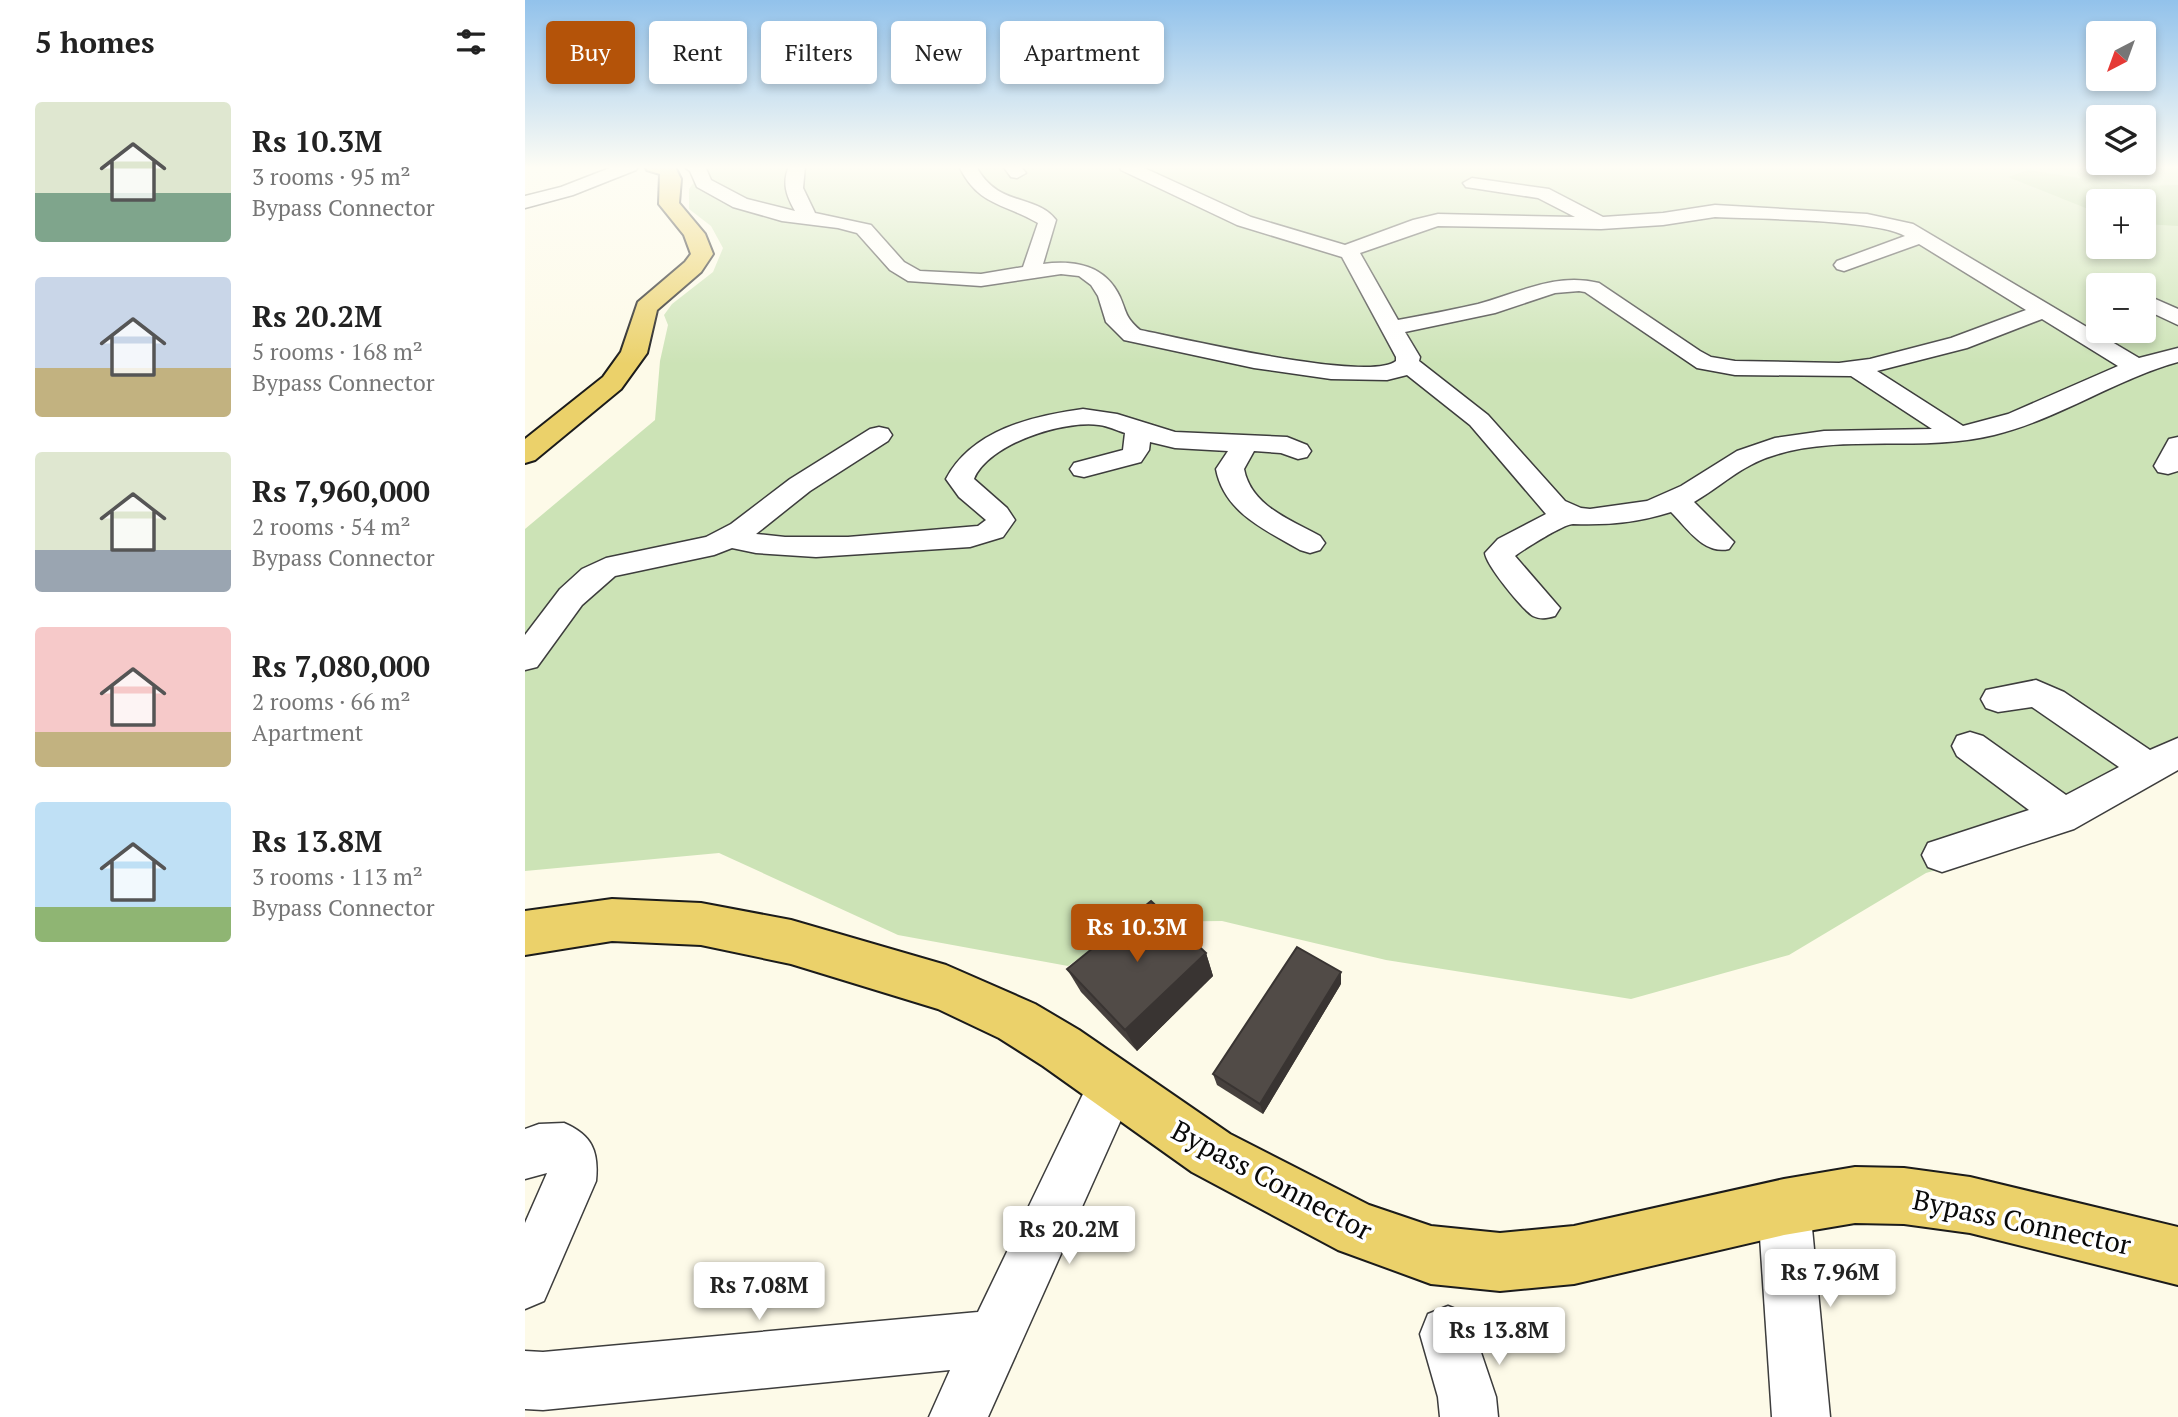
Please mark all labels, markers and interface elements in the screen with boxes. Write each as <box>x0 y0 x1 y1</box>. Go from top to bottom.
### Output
chip: Buy <box>546 21 635 84</box>
chip: Rent <box>649 21 747 84</box>
chip: Filters <box>761 21 877 84</box>
chip: New <box>891 21 986 84</box>
chip: Apartment <box>1000 21 1164 84</box>
north arrow <box>2086 21 2156 91</box>
map controls <box>2086 21 2156 343</box>
text: 5 homes <box>35 22 154 62</box>
icon: filters <box>452 23 490 61</box>
button: layers <box>2086 105 2156 175</box>
text: Rs 10.3M <box>252 121 382 161</box>
icon: home <box>91 130 175 214</box>
text: 3 rooms · 95 m² <box>252 161 411 192</box>
button: + <box>2086 189 2156 259</box>
text: Bypass Connector <box>252 192 435 223</box>
button: − <box>2086 273 2156 343</box>
text: Rs 20.2M <box>252 296 382 336</box>
icon: home <box>91 305 175 389</box>
text: 5 rooms · 168 m² <box>252 336 423 367</box>
text: Bypass Connector <box>252 367 435 398</box>
text: Rs 7,960,000 <box>252 471 430 511</box>
icon: home <box>91 480 175 564</box>
text: 2 rooms · 54 m² <box>252 511 411 542</box>
text: Bypass Connector <box>252 542 435 573</box>
text: Rs 7,080,000 <box>252 646 430 686</box>
icon: home <box>91 655 175 739</box>
text: 2 rooms · 66 m² <box>252 686 411 717</box>
text: Apartment <box>252 717 363 748</box>
text: Rs 13.8M <box>252 821 382 861</box>
icon: home <box>91 830 175 914</box>
text: 3 rooms · 113 m² <box>252 861 423 892</box>
text: Bypass Connector <box>252 892 435 923</box>
pin: Rs 10.3M <box>1065 904 1209 964</box>
text: Rs 10.3M <box>1087 911 1187 942</box>
street label: Bypass Connector <box>1165 1111 1379 1248</box>
street label: Bypass Connector <box>1910 1180 2135 1263</box>
pin: Rs 20.2M <box>997 1206 1141 1266</box>
text: Rs 20.2M <box>1019 1213 1119 1244</box>
pin: Rs 7.96M <box>1758 1250 1902 1309</box>
text: Rs 7.96M <box>1781 1256 1879 1287</box>
pin: Rs 7.08M <box>687 1262 831 1322</box>
text: Rs 7.08M <box>710 1269 808 1300</box>
pin: Rs 13.8M <box>1427 1308 1571 1367</box>
text: Rs 13.8M <box>1449 1314 1549 1345</box>

